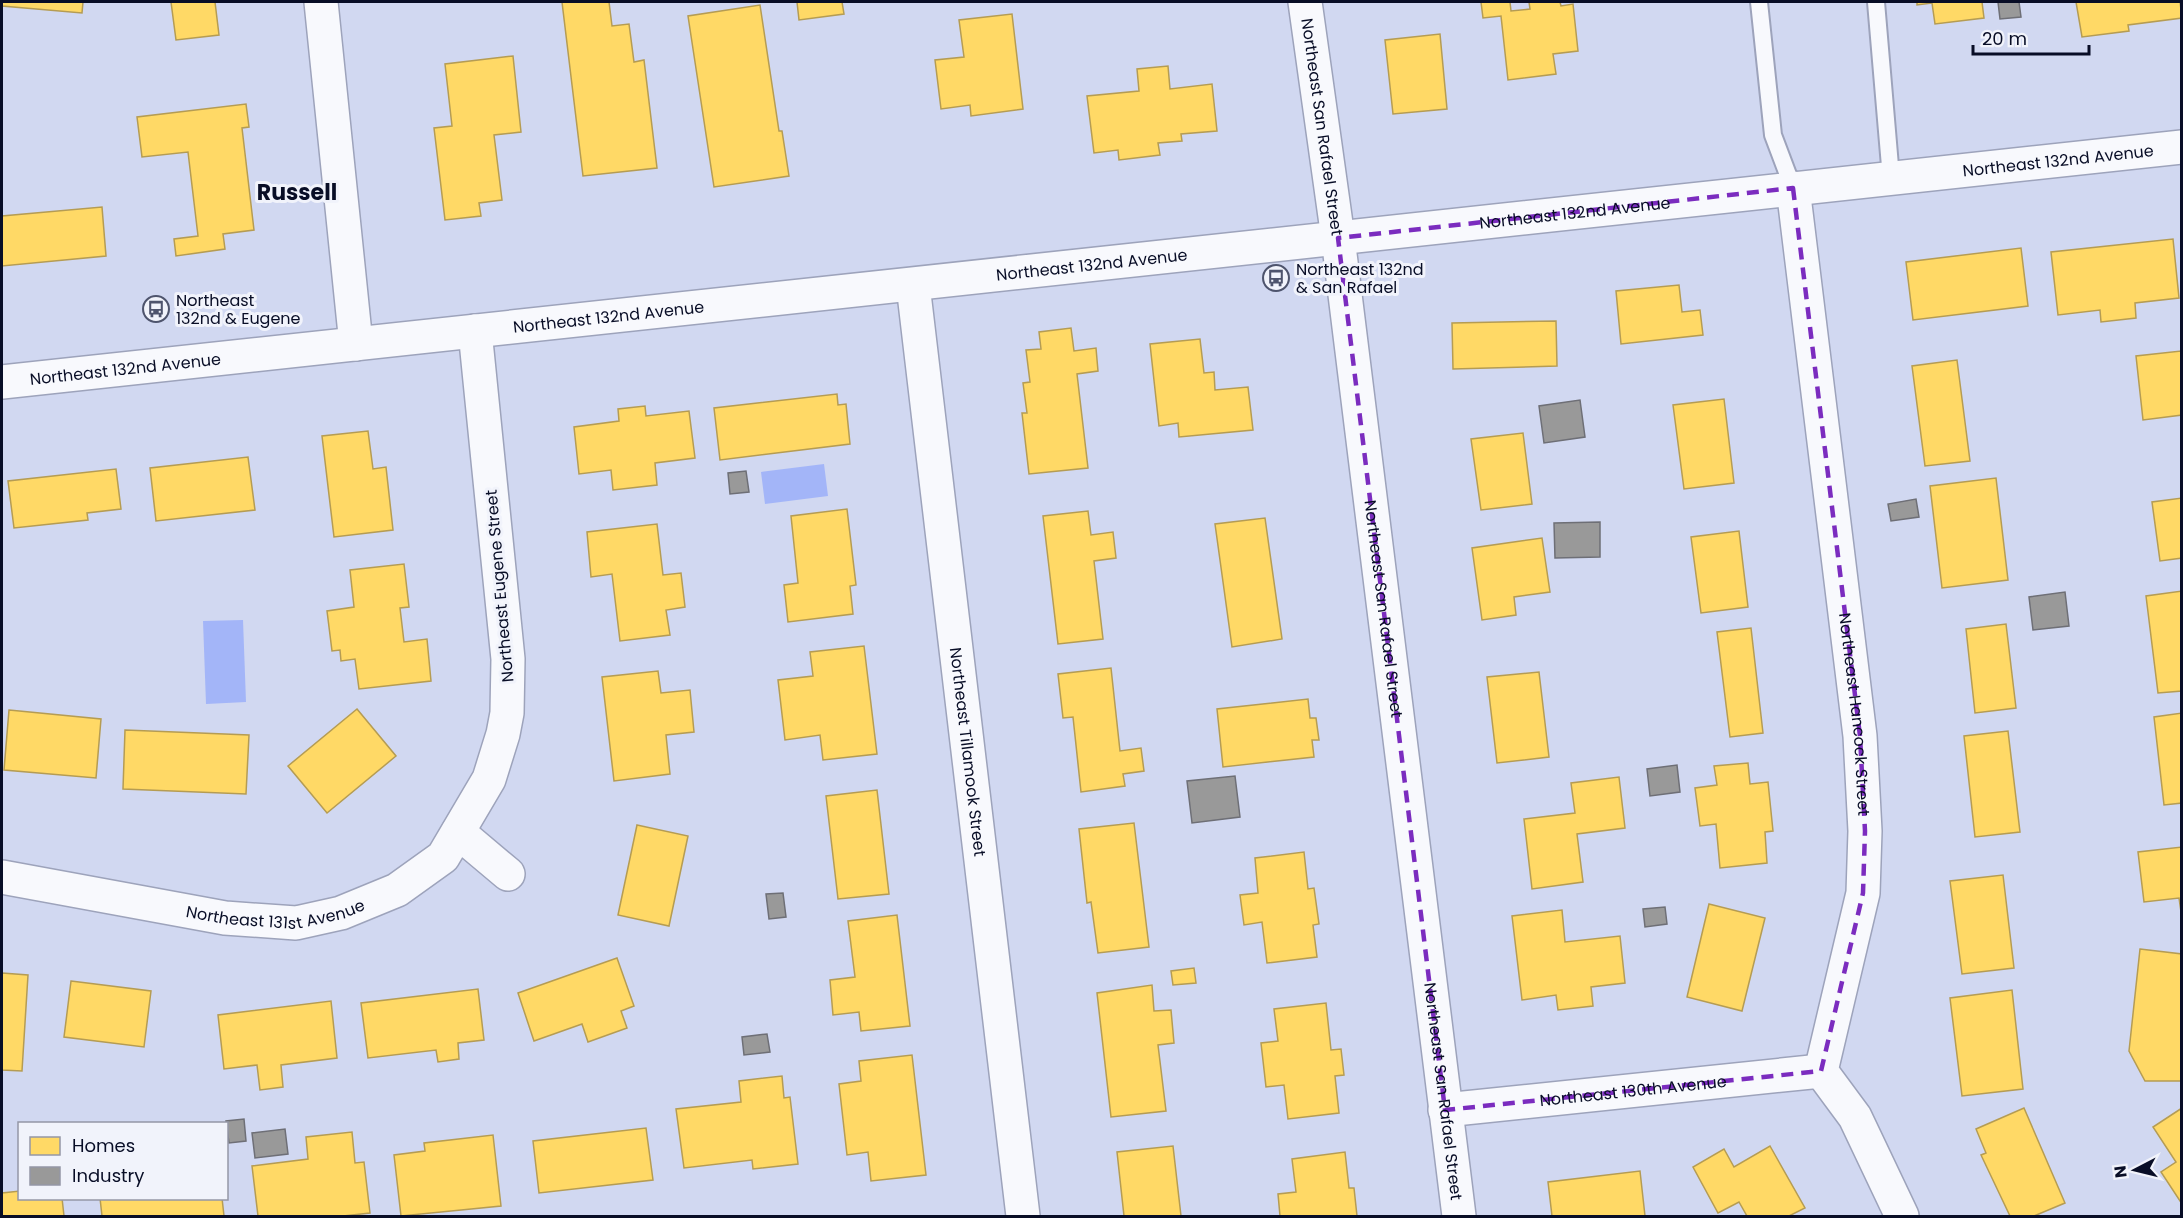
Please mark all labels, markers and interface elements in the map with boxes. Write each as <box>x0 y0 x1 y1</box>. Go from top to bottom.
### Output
street label: Northeast San Rafael Street <box>1295 17 1349 237</box>
scale bar <box>1973 18 2088 56</box>
text: 20 m <box>1982 26 2027 51</box>
street label: Northeast 132nd Avenue <box>1961 139 2155 183</box>
district label: Russell <box>257 177 337 208</box>
street label: Northeast 132nd Avenue <box>1478 191 1672 235</box>
street label: Northeast 132nd Avenue <box>995 243 1189 287</box>
place label: Northeast 132nd & San Rafael <box>1296 258 1424 299</box>
bus stop icon: Northeast 132nd & San Rafael <box>1261 263 1291 293</box>
place label: Northeast 132nd & Eugene <box>176 289 301 330</box>
bus stop icon: Northeast 132nd & Eugene <box>141 294 171 324</box>
street label: Northeast 132nd Avenue <box>512 295 705 339</box>
street label: Northeast 132nd Avenue <box>29 347 222 391</box>
street label: Northeast Eugene Street <box>480 489 519 683</box>
street label: Northeast San Rafael Street <box>1359 499 1408 719</box>
street label: Northeast Hancock Street <box>1833 611 1875 817</box>
street label: Northeast Tillamook Street <box>944 646 991 858</box>
street label: Northeast 131st Avenue <box>184 893 368 935</box>
street label: Northeast San Rafael Street <box>1418 981 1468 1202</box>
street label: Northeast 130th Avenue <box>1538 1070 1728 1112</box>
legend <box>18 1122 228 1200</box>
text: Homes <box>72 1133 135 1158</box>
north arrow <box>2105 1140 2165 1200</box>
text: Industry <box>72 1163 144 1188</box>
text: N <box>2108 1164 2133 1179</box>

